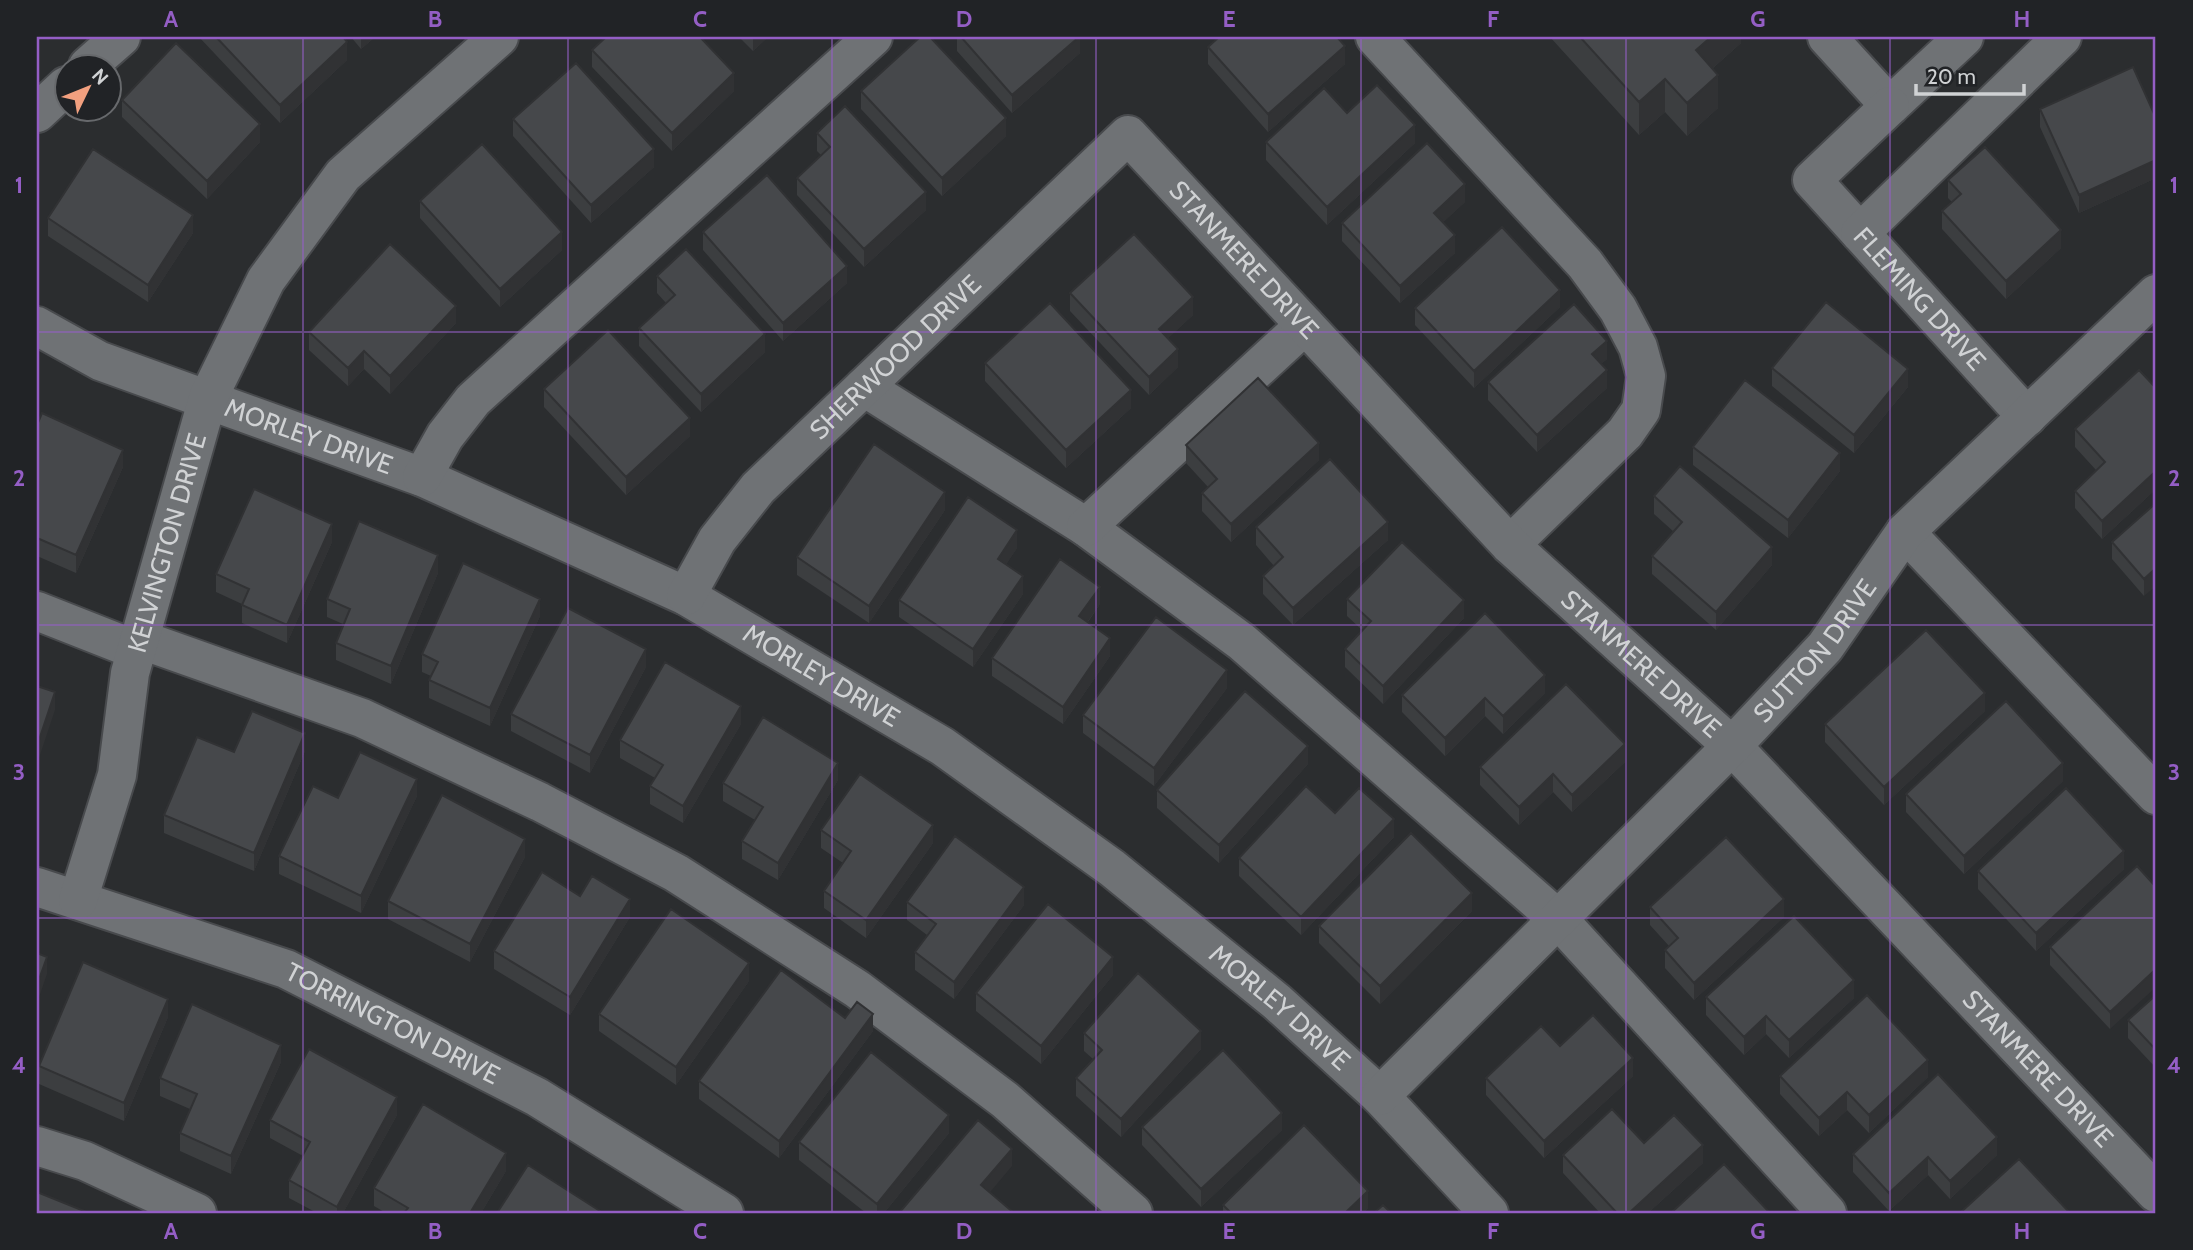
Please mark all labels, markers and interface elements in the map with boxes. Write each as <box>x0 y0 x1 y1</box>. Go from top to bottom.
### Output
text: A <box>164 5 179 33</box>
text: B <box>428 5 442 33</box>
text: C <box>693 5 707 33</box>
text: D <box>956 5 972 33</box>
text: E <box>1222 5 1236 33</box>
text: F <box>1487 5 1499 33</box>
text: G <box>1750 5 1766 33</box>
text: H <box>2014 5 2030 33</box>
north arrow <box>52 52 122 122</box>
scale bar <box>1916 52 2025 96</box>
text: N <box>87 64 113 90</box>
text: 20 m <box>1927 64 1976 89</box>
text: 1 <box>15 171 23 199</box>
text: 1 <box>2170 171 2178 199</box>
street label: STANMERE DRIVE <box>1163 174 1326 345</box>
street label: FLEMING DRIVE <box>1847 221 1993 377</box>
street label: SHERWOOD DRIVE <box>803 268 988 446</box>
street label: MORLEY DRIVE <box>220 391 397 481</box>
street label: KELVINGTON DRIVE <box>121 430 213 656</box>
text: 2 <box>13 464 25 492</box>
text: 2 <box>2168 464 2180 492</box>
street label: SUTTON DRIVE <box>1746 573 1883 729</box>
street label: STANMERE DRIVE <box>1555 583 1728 744</box>
street label: MORLEY DRIVE <box>737 617 906 734</box>
text: 3 <box>13 758 25 786</box>
text: 3 <box>2168 758 2180 786</box>
street label: MORLEY DRIVE <box>1203 938 1357 1077</box>
street label: TORRINGTON DRIVE <box>280 956 505 1091</box>
street label: STANMERE DRIVE <box>1956 983 2120 1154</box>
text: 4 <box>12 1051 26 1079</box>
text: 4 <box>2167 1051 2181 1079</box>
text: A <box>164 1217 179 1245</box>
text: B <box>428 1217 442 1245</box>
text: C <box>693 1217 707 1245</box>
text: D <box>956 1217 972 1245</box>
text: E <box>1222 1217 1236 1245</box>
text: F <box>1487 1217 1499 1245</box>
text: G <box>1750 1217 1766 1245</box>
text: H <box>2014 1217 2030 1245</box>

